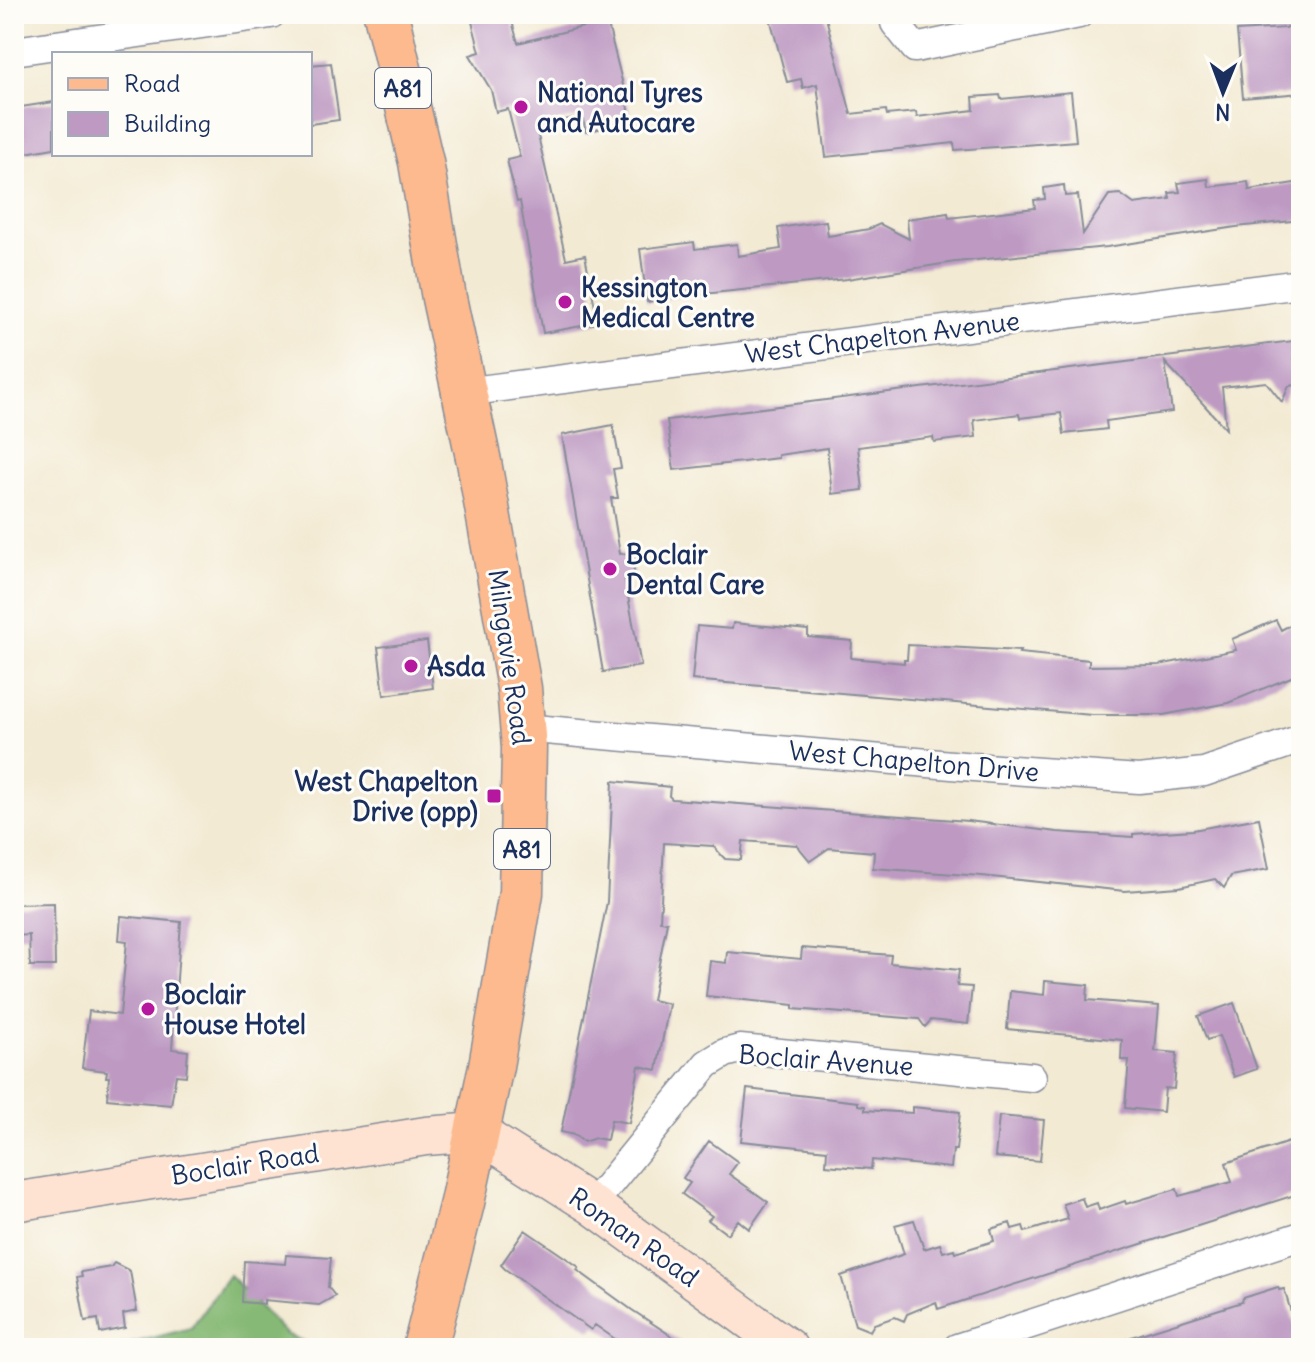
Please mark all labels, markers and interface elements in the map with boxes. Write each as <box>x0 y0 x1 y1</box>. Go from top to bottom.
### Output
legend <box>52 52 312 156</box>
north arrow <box>1183 52 1263 132</box>
text: Road <box>124 68 180 98</box>
road number: A81 <box>375 68 431 108</box>
place label: National Tyres and Autocare <box>537 76 703 139</box>
marker: National Tyres and Autocare <box>512 98 530 116</box>
text: N <box>1215 98 1230 126</box>
text: Building <box>124 108 211 138</box>
place label: Kessington Medical Centre <box>581 271 755 334</box>
marker: Kessington Medical Centre <box>556 293 574 311</box>
street label: West Chapelton Avenue <box>743 304 1021 370</box>
place label: Boclair Dental Care <box>626 538 764 601</box>
marker: Boclair Dental Care <box>601 560 619 578</box>
street label: Milngavie Road <box>481 567 539 747</box>
place label: Asda <box>427 650 486 683</box>
marker: Asda <box>402 657 420 675</box>
street label: West Chapelton Drive <box>787 734 1041 788</box>
place label: West Chapelton Drive (opp) <box>294 765 478 828</box>
marker: West Chapelton Drive (opp) <box>485 787 503 805</box>
road number: A81 <box>494 829 550 869</box>
place label: Boclair House Hotel <box>164 978 306 1041</box>
marker: Boclair House Hotel <box>139 1000 157 1018</box>
street label: Boclair Avenue <box>737 1037 915 1083</box>
street label: Boclair Road <box>169 1136 321 1192</box>
street label: Roman Road <box>563 1180 705 1294</box>

